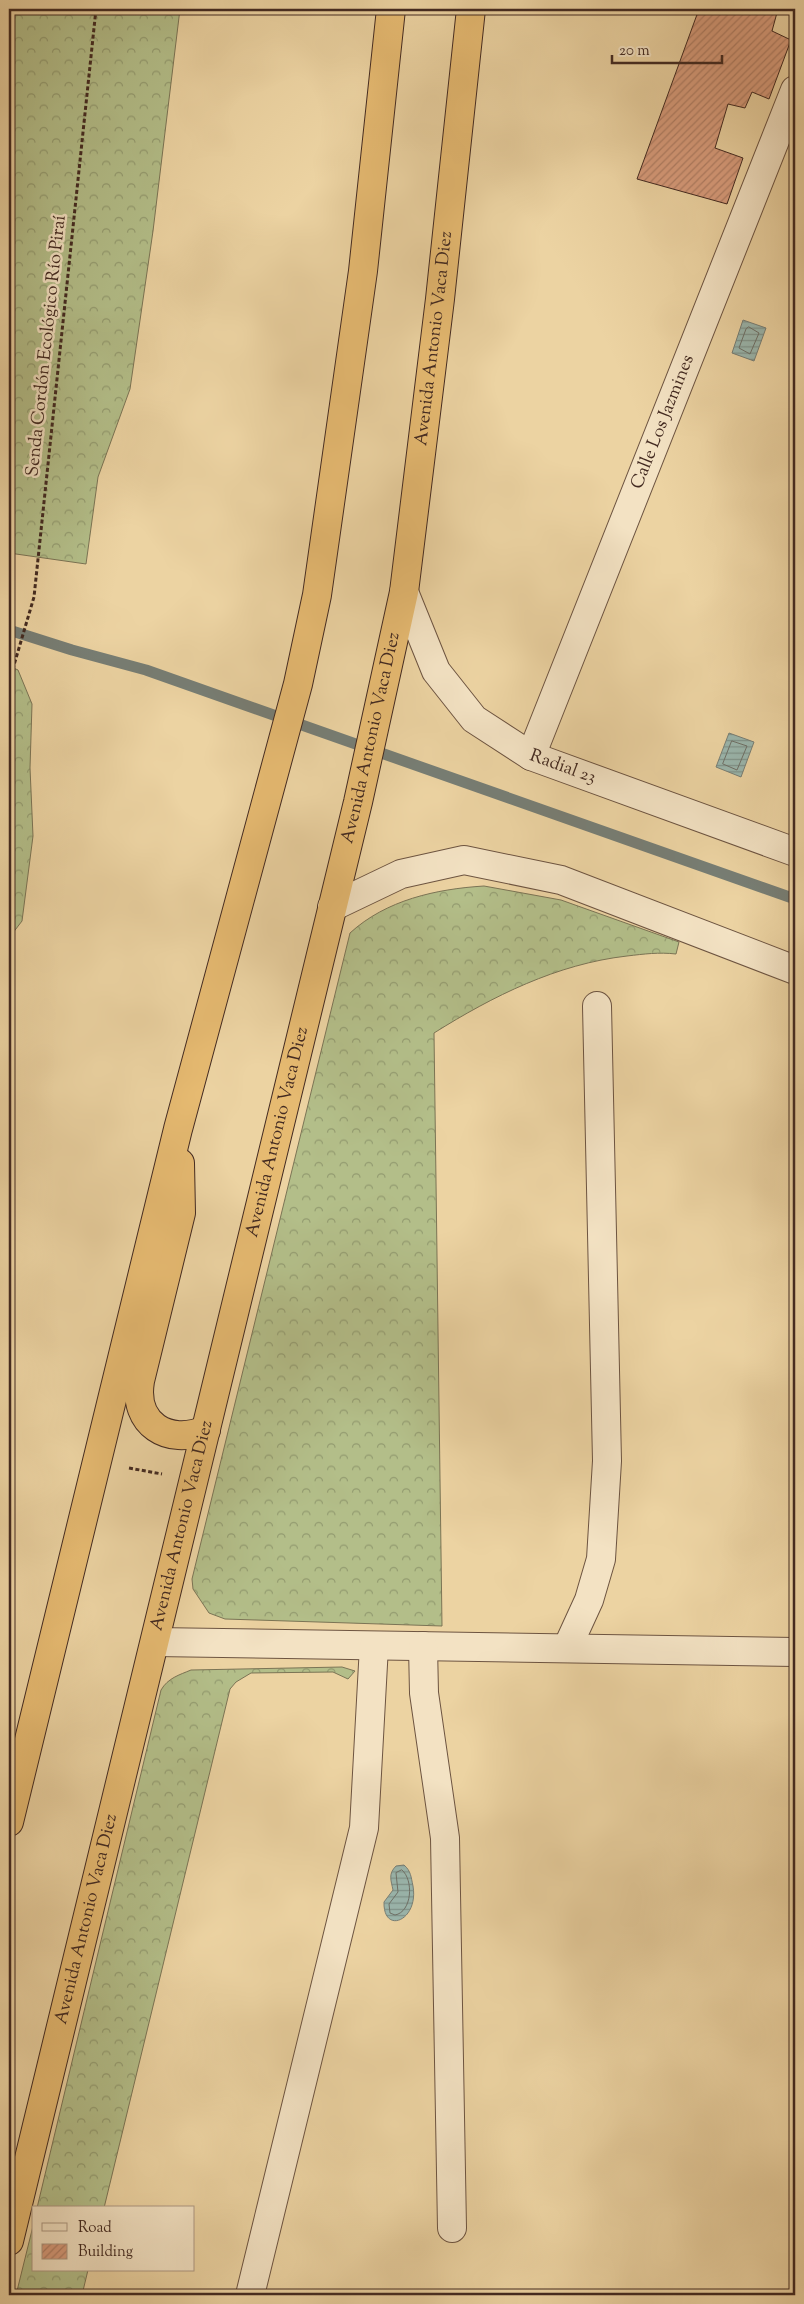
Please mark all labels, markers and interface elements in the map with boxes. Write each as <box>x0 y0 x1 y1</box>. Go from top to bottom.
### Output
scale bar <box>612 32 722 64</box>
text: 20 m <box>619 41 650 62</box>
street label: Senda Cordón Ecológico Río Piraí <box>20 214 74 478</box>
street label: Avenida Antonio Vaca Diez <box>409 230 460 447</box>
street label: Calle Los Jazmines <box>625 351 702 493</box>
street label: Avenida Antonio Vaca Diez <box>335 630 408 846</box>
street label: Radial 23 <box>526 743 600 792</box>
street label: Avenida Antonio Vaca Diez <box>240 1024 316 1240</box>
street label: Avenida Antonio Vaca Diez <box>144 1418 221 1634</box>
street label: Avenida Antonio Vaca Diez <box>49 1811 125 2027</box>
legend <box>32 2206 195 2272</box>
text: Road <box>78 2218 112 2239</box>
text: Building <box>78 2242 133 2263</box>

